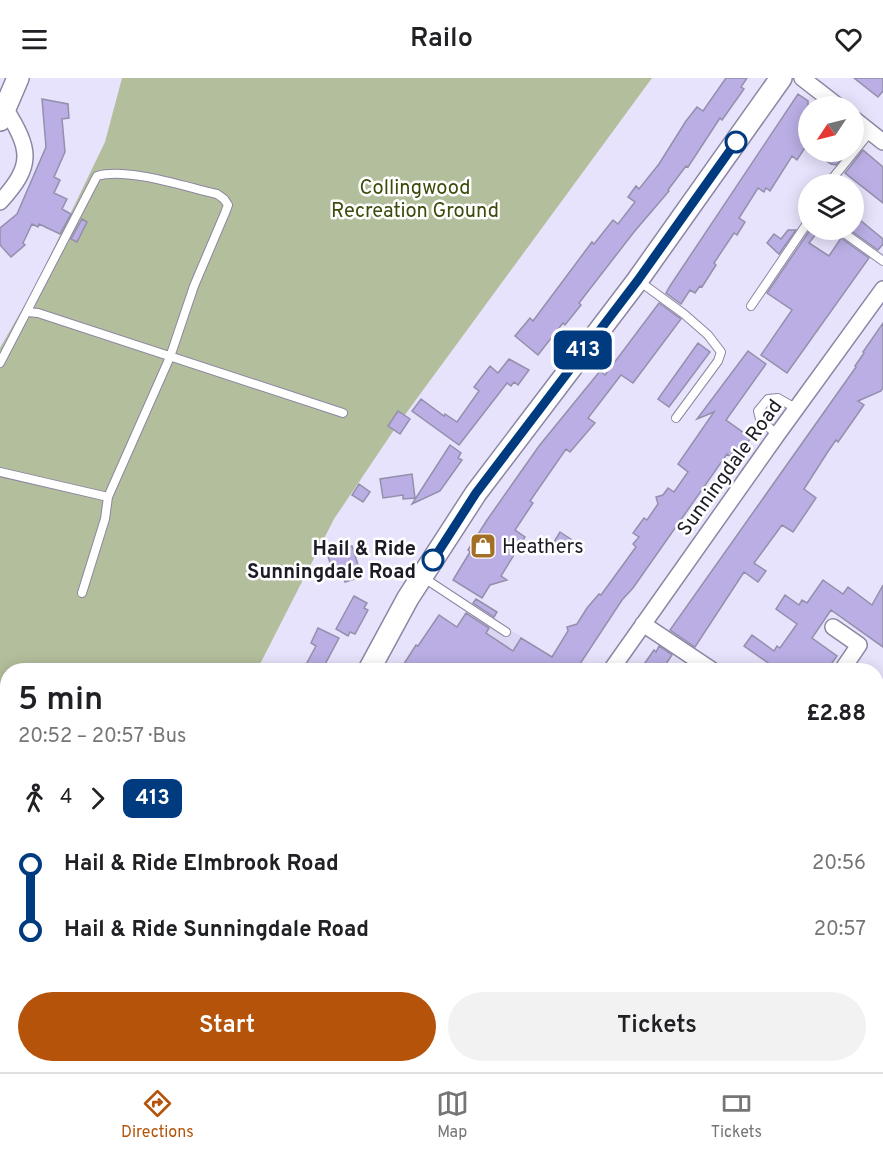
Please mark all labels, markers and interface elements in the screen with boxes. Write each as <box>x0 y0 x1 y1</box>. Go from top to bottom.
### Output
text: Railo <box>410 22 473 56</box>
icon: menu <box>18 23 51 56</box>
icon: heart <box>832 23 865 56</box>
north arrow <box>798 96 864 162</box>
map controls <box>798 96 864 240</box>
unlabelled marker <box>725 131 747 153</box>
button: layers <box>798 174 864 240</box>
park label: Collingwood Recreation Ground <box>331 176 499 225</box>
line badge: 413 <box>548 330 618 370</box>
text: 413 <box>566 337 600 364</box>
street label: Sunningdale Road <box>672 395 789 542</box>
shop icon: Heathers <box>468 531 498 561</box>
place label: Heathers <box>502 535 584 561</box>
place label: Hail & Ride Sunningdale Road <box>247 537 416 586</box>
marker: Hail & Ride Sunningdale Road <box>422 549 444 571</box>
text: 5 min <box>18 680 103 722</box>
text: £2.88 <box>806 701 866 728</box>
text: 20:52 – 20:57 · Bus <box>18 724 186 750</box>
icon: walk <box>18 782 51 815</box>
icon: forward <box>81 782 114 815</box>
text: 4 <box>60 785 72 811</box>
text: 413 <box>135 785 170 812</box>
text: Hail & Ride Elmbrook Road <box>64 851 339 878</box>
text: 20:56 <box>812 851 866 877</box>
text: Hail & Ride Sunningdale Road <box>64 917 369 944</box>
text: 20:57 <box>814 917 866 943</box>
button: Start <box>18 992 436 1061</box>
button: Tickets <box>448 992 866 1061</box>
tab: Directions <box>121 1087 194 1143</box>
tab: Map <box>436 1087 469 1143</box>
tab: Tickets <box>711 1087 762 1143</box>

